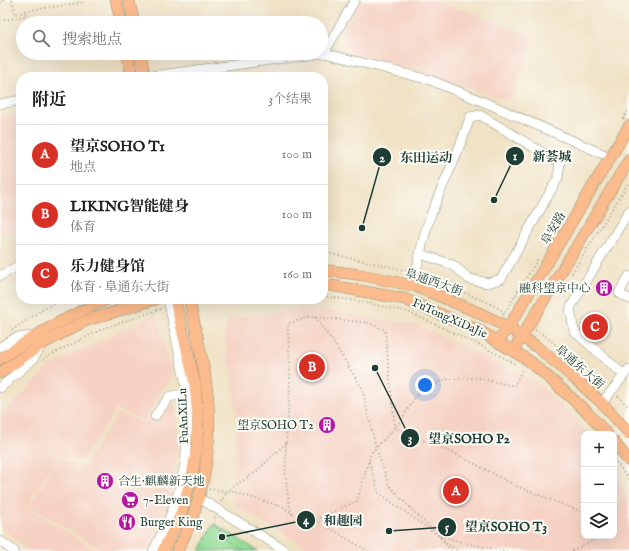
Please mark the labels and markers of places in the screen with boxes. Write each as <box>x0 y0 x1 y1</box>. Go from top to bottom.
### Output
callout: 新荟城 <box>505 144 580 169</box>
callout: 东田运动 <box>372 145 460 170</box>
building icon: 融科望京中心 <box>594 278 614 298</box>
place label: 融科望京中心 <box>519 281 591 296</box>
pin: C <box>582 312 608 342</box>
pin: B <box>299 352 325 382</box>
building icon: 望京SOHO T2 <box>317 415 337 435</box>
place label: 望京SOHO T2 <box>237 418 314 433</box>
callout: 望京SOHO P2 <box>400 426 518 451</box>
building icon: 合生·麒麟新天地 <box>95 471 115 491</box>
place label: 合生·麒麟新天地 <box>118 474 205 489</box>
pin: A <box>443 476 469 506</box>
supermarket icon: 7-Eleven <box>120 490 140 510</box>
place label: 7-Eleven <box>143 493 189 508</box>
callout: 和趣园 <box>296 508 371 533</box>
restaurant icon: Burger King <box>117 512 137 532</box>
callout: 望京SOHO T3 <box>437 514 555 539</box>
place label: Burger King <box>140 515 203 530</box>

